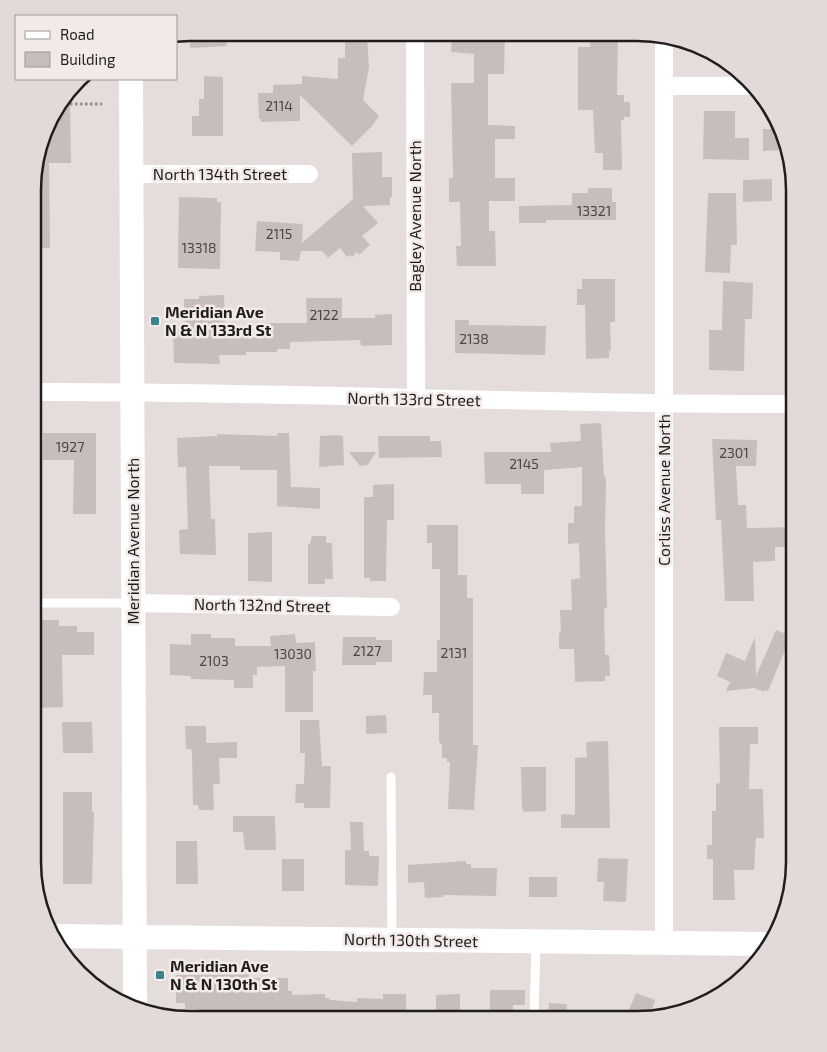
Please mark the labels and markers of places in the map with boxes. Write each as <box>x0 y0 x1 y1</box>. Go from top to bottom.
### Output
place label: Meridian Ave N & N 133rd St <box>165 302 272 339</box>
marker: Meridian Ave N & N 133rd St <box>149 315 161 327</box>
place label: Meridian Ave N & N 130th St <box>170 956 278 993</box>
marker: Meridian Ave N & N 130th St <box>154 969 166 981</box>

